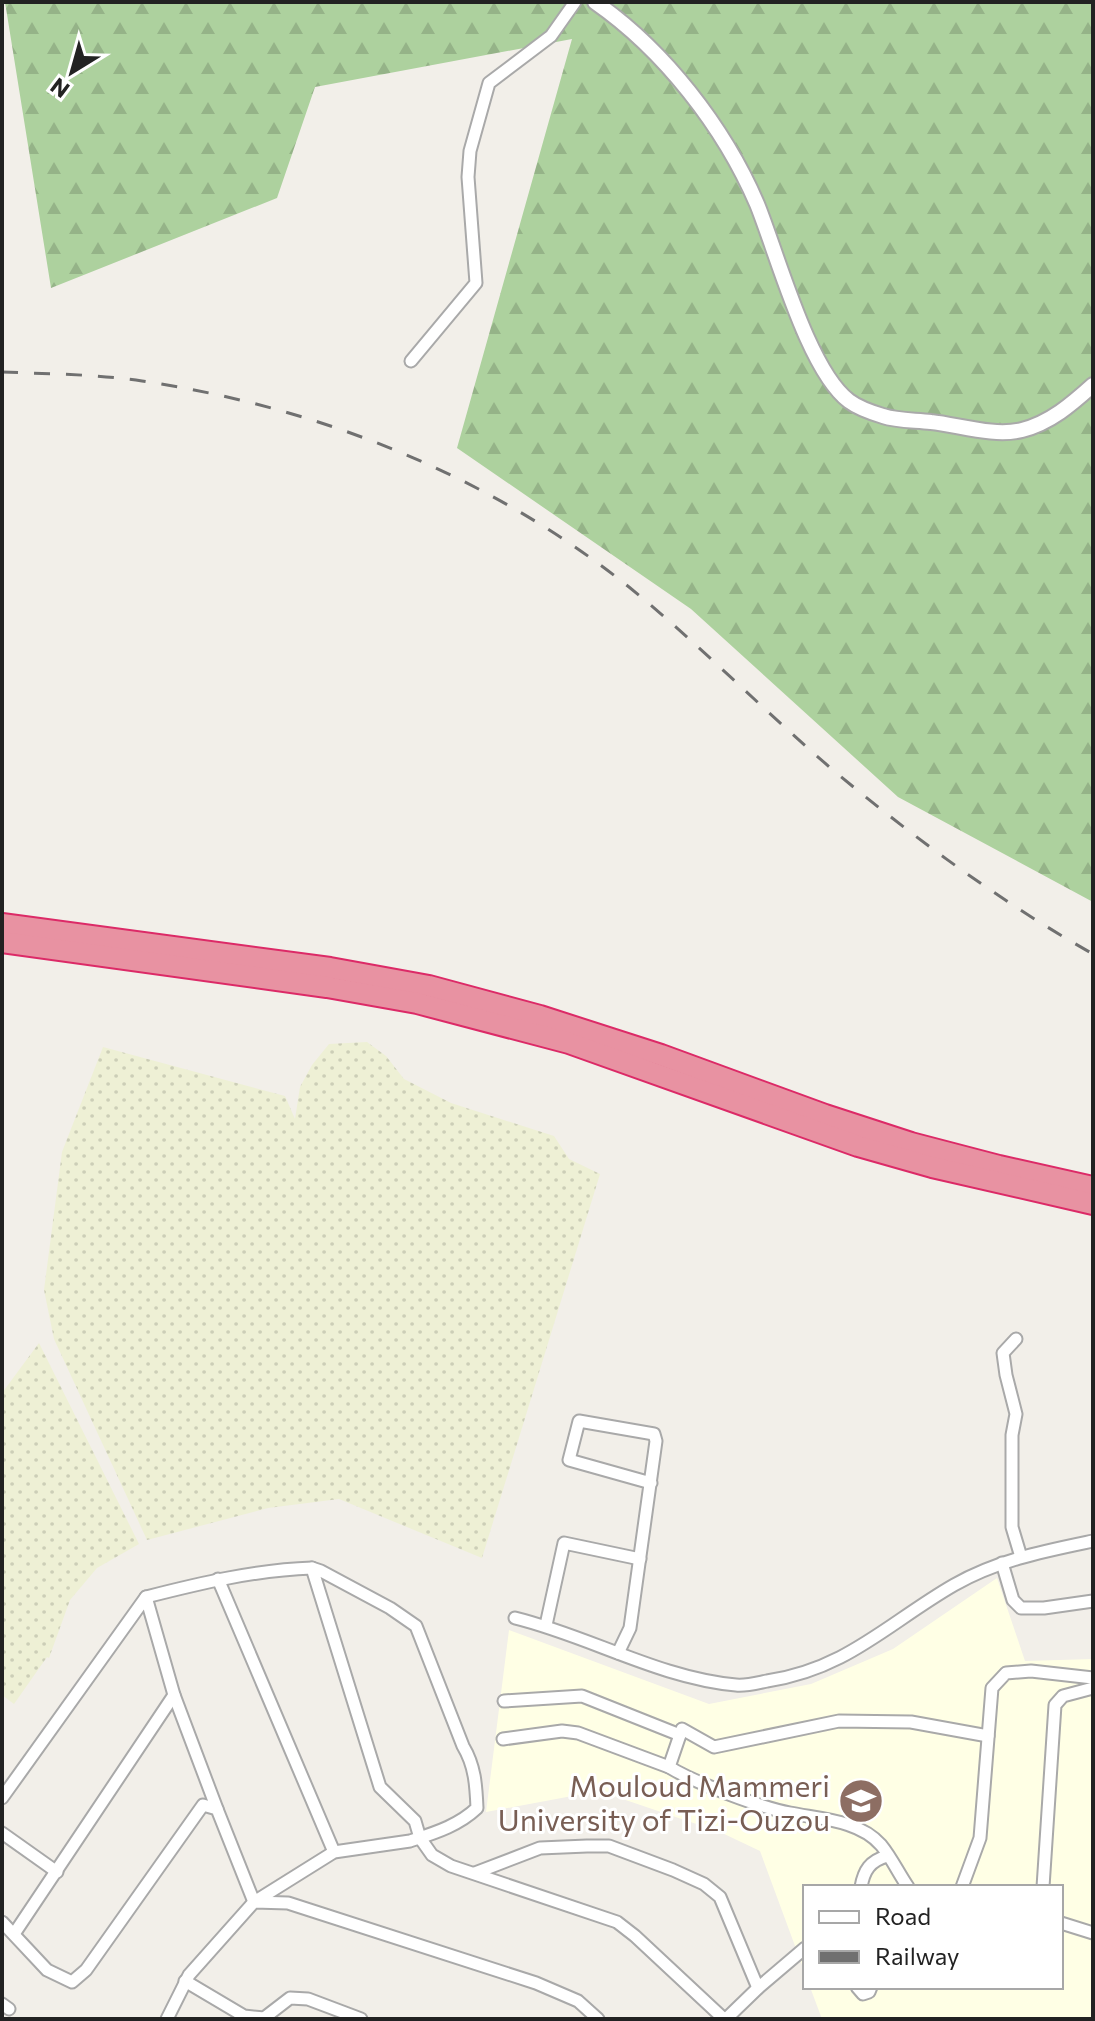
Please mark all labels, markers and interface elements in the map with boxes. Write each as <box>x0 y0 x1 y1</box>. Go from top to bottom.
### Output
north arrow <box>32 32 112 112</box>
text: N <box>45 73 74 104</box>
place label: Mouloud Mammeri University of Tizi-Ouzou <box>498 1766 830 1837</box>
school or university icon: Mouloud Mammeri University of Tizi-Ouzou <box>837 1777 885 1825</box>
legend <box>803 1885 1063 1989</box>
text: Road <box>875 1901 931 1930</box>
text: Railway <box>875 1941 960 1970</box>

